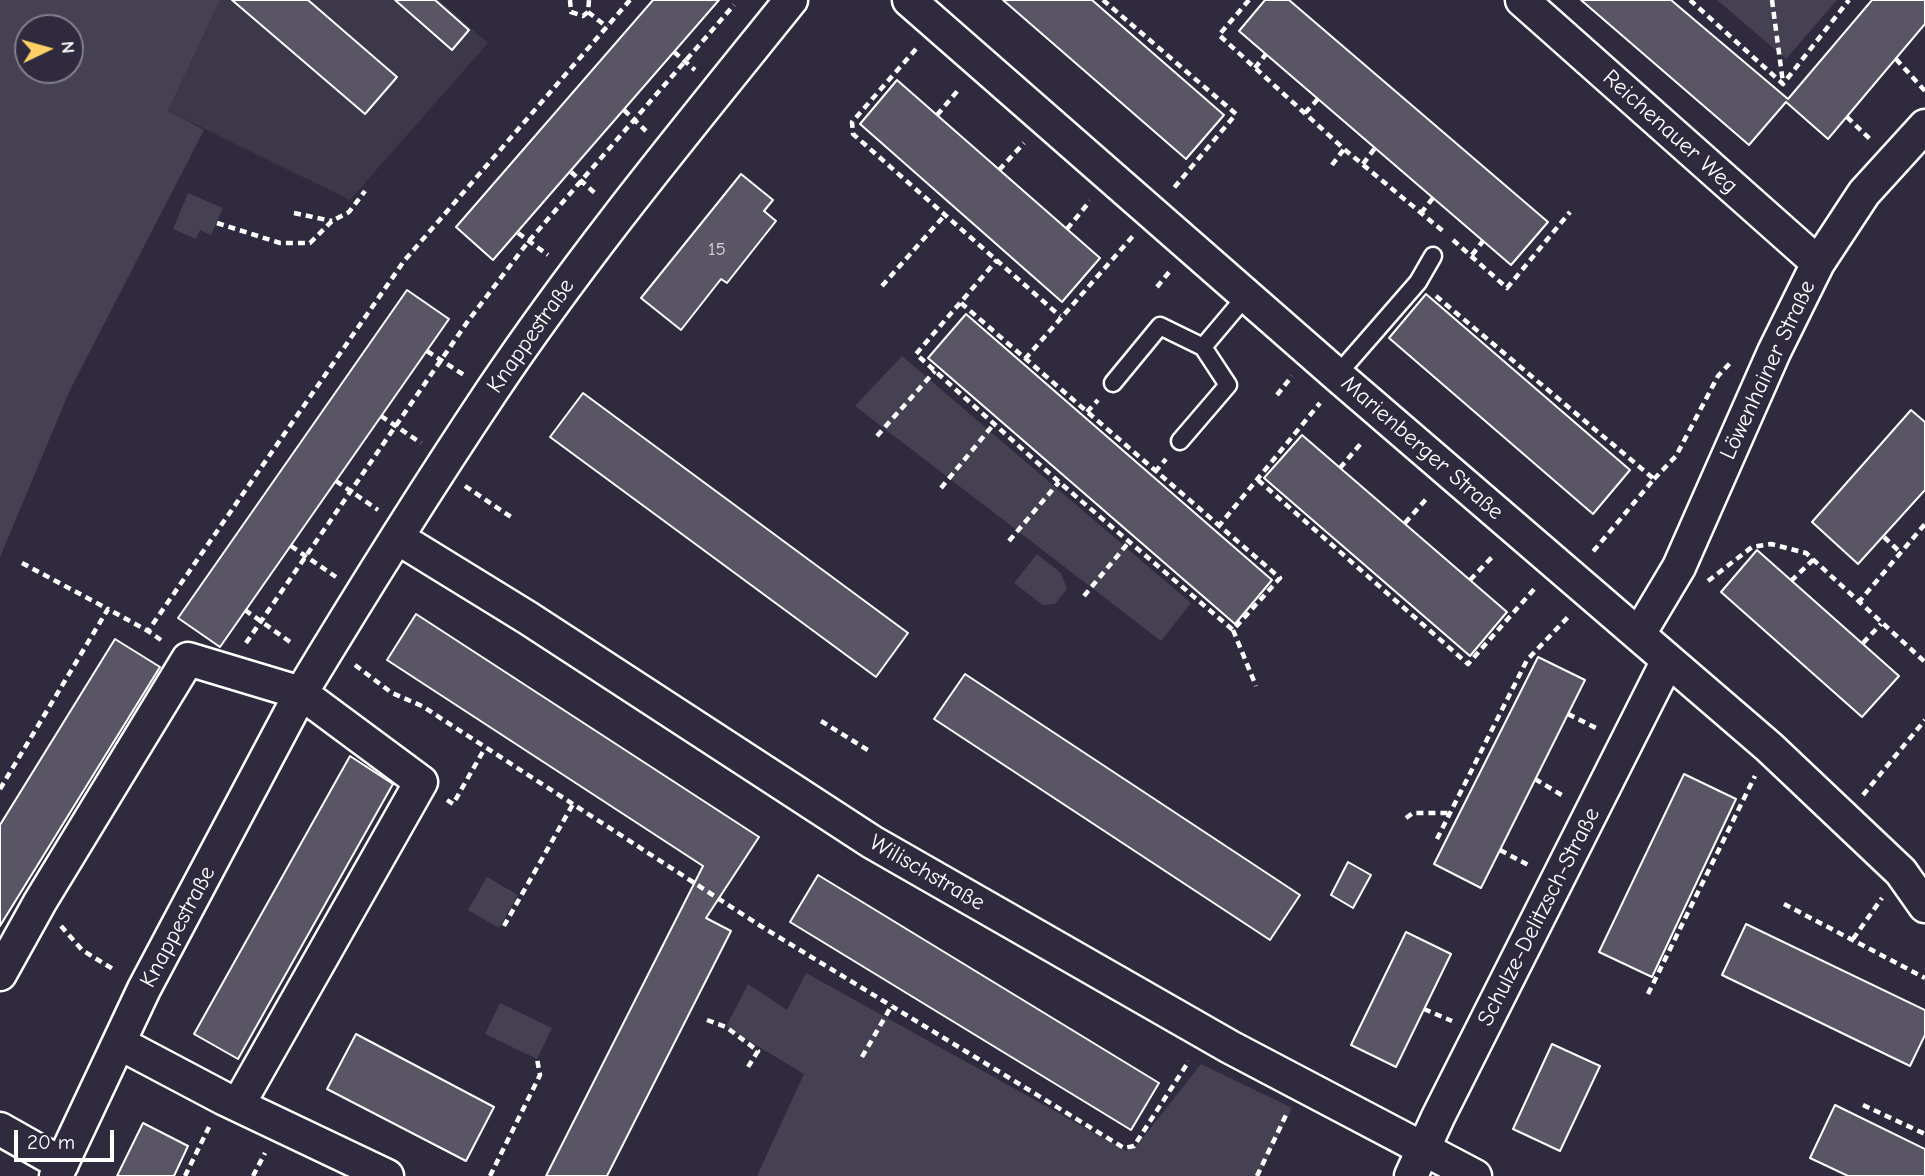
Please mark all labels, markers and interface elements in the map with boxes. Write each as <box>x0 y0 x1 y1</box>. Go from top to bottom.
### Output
north arrow <box>14 14 84 84</box>
text: N <box>56 40 79 54</box>
street label: Reichenauer Weg <box>1597 64 1743 200</box>
house number: 15 <box>708 239 726 261</box>
street label: Knappestraße <box>481 273 581 399</box>
street label: Löwenhainer Straße <box>1714 276 1822 464</box>
street label: Marienberger Straße <box>1335 370 1509 526</box>
street label: Schulze-Delitzsch-Straße <box>1472 803 1606 1031</box>
street label: Wilischstraße <box>864 829 990 917</box>
street label: Knappestraße <box>134 861 222 993</box>
scale bar <box>18 1116 117 1160</box>
text: 20 m <box>27 1130 75 1154</box>

